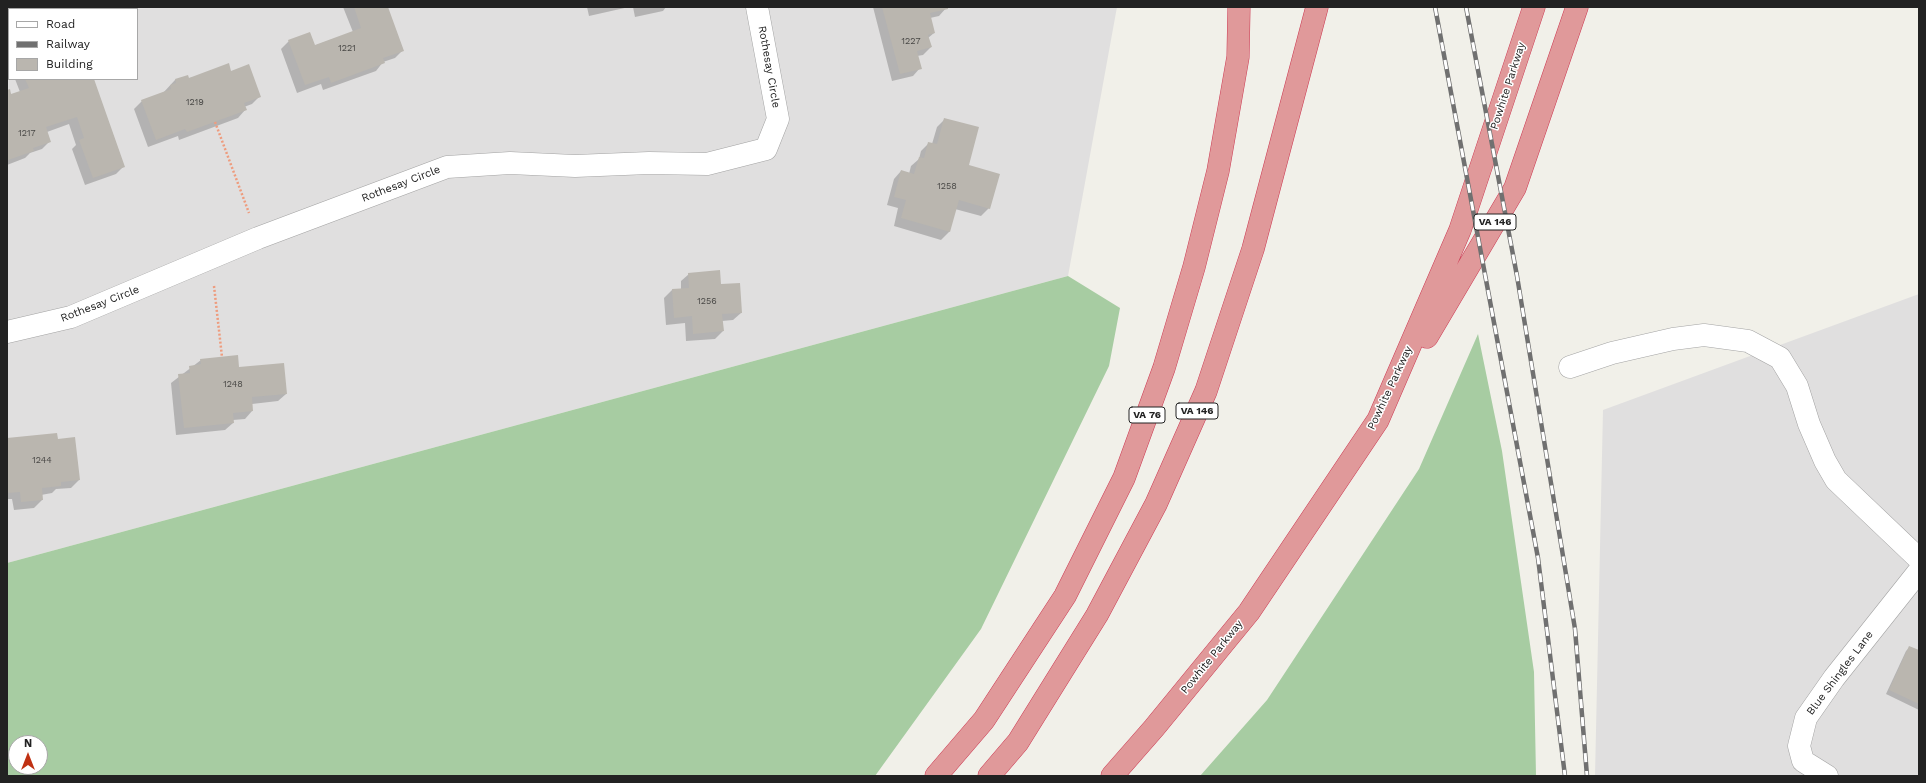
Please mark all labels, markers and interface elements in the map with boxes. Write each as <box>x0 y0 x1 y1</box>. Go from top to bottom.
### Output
legend <box>8 8 138 80</box>
text: Road <box>46 17 75 31</box>
street label: Rothesay Circle <box>755 25 783 109</box>
house number: 1227 <box>902 36 920 46</box>
text: Railway <box>46 37 90 51</box>
street label: Powhite Parkway <box>1488 41 1528 131</box>
house number: 1221 <box>338 43 356 53</box>
text: Building <box>46 57 93 71</box>
house number: 1219 <box>186 97 204 107</box>
house number: 1217 <box>18 128 36 138</box>
street label: Rothesay Circle <box>360 163 442 205</box>
house number: 1258 <box>937 181 957 191</box>
road number: VA 146 <box>1474 214 1516 230</box>
street label: Rothesay Circle <box>59 283 141 325</box>
house number: 1256 <box>697 296 717 306</box>
street label: Powhite Parkway <box>1365 344 1415 432</box>
house number: 1248 <box>223 379 243 389</box>
road number: VA 146 <box>1176 403 1218 419</box>
road number: VA 76 <box>1129 407 1165 423</box>
house number: 1244 <box>32 455 52 465</box>
street label: Powhite Parkway <box>1178 617 1246 697</box>
street label: Blue Shingles Lane <box>1804 628 1876 718</box>
north arrow <box>8 735 48 775</box>
text: N <box>24 737 32 750</box>

